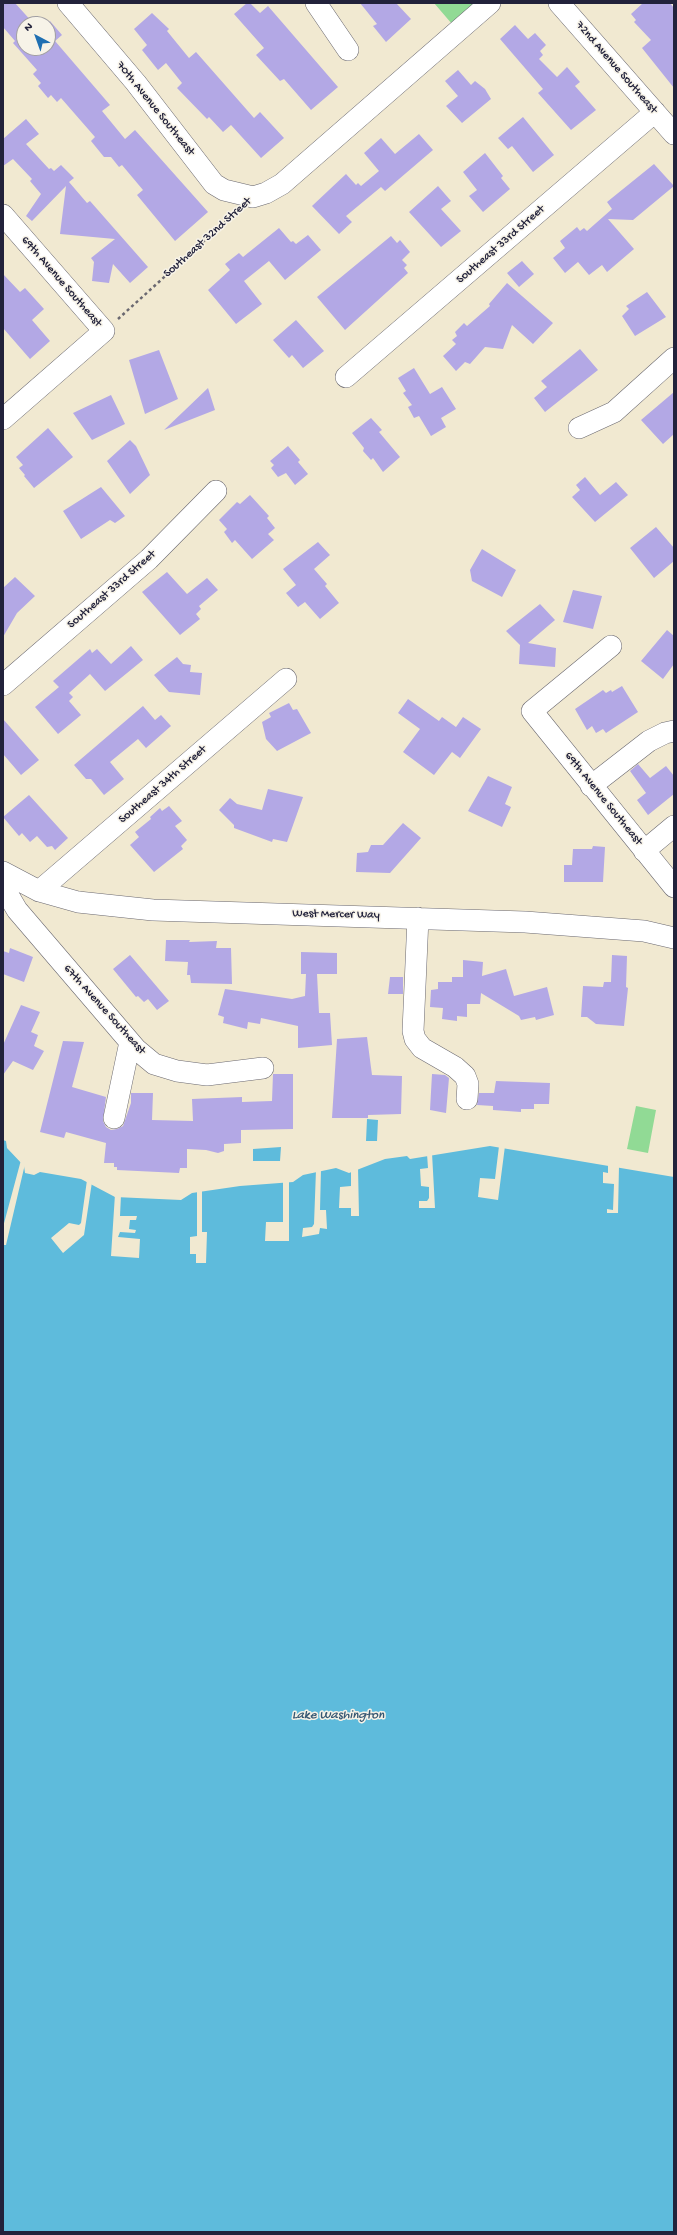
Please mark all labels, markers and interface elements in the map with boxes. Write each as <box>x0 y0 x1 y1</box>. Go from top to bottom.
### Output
north arrow <box>16 16 56 56</box>
street label: 72nd Avenue Southeast <box>572 19 660 117</box>
text: N <box>22 21 35 35</box>
street label: 70th Avenue Southeast <box>113 59 197 159</box>
street label: Southeast 32nd Street <box>161 195 255 281</box>
street label: Southeast 33rd Street <box>454 203 548 287</box>
street label: 69th Avenue Southeast <box>17 233 105 331</box>
street label: Southeast 33rd Street <box>65 548 159 632</box>
street label: Southeast 34th Street <box>116 743 210 827</box>
street label: 69th Avenue Southeast <box>561 749 645 849</box>
street label: West Mercer Way <box>292 907 380 923</box>
street label: 67th Avenue Southeast <box>60 962 148 1058</box>
water label: Lake Washington <box>292 1708 384 1724</box>

